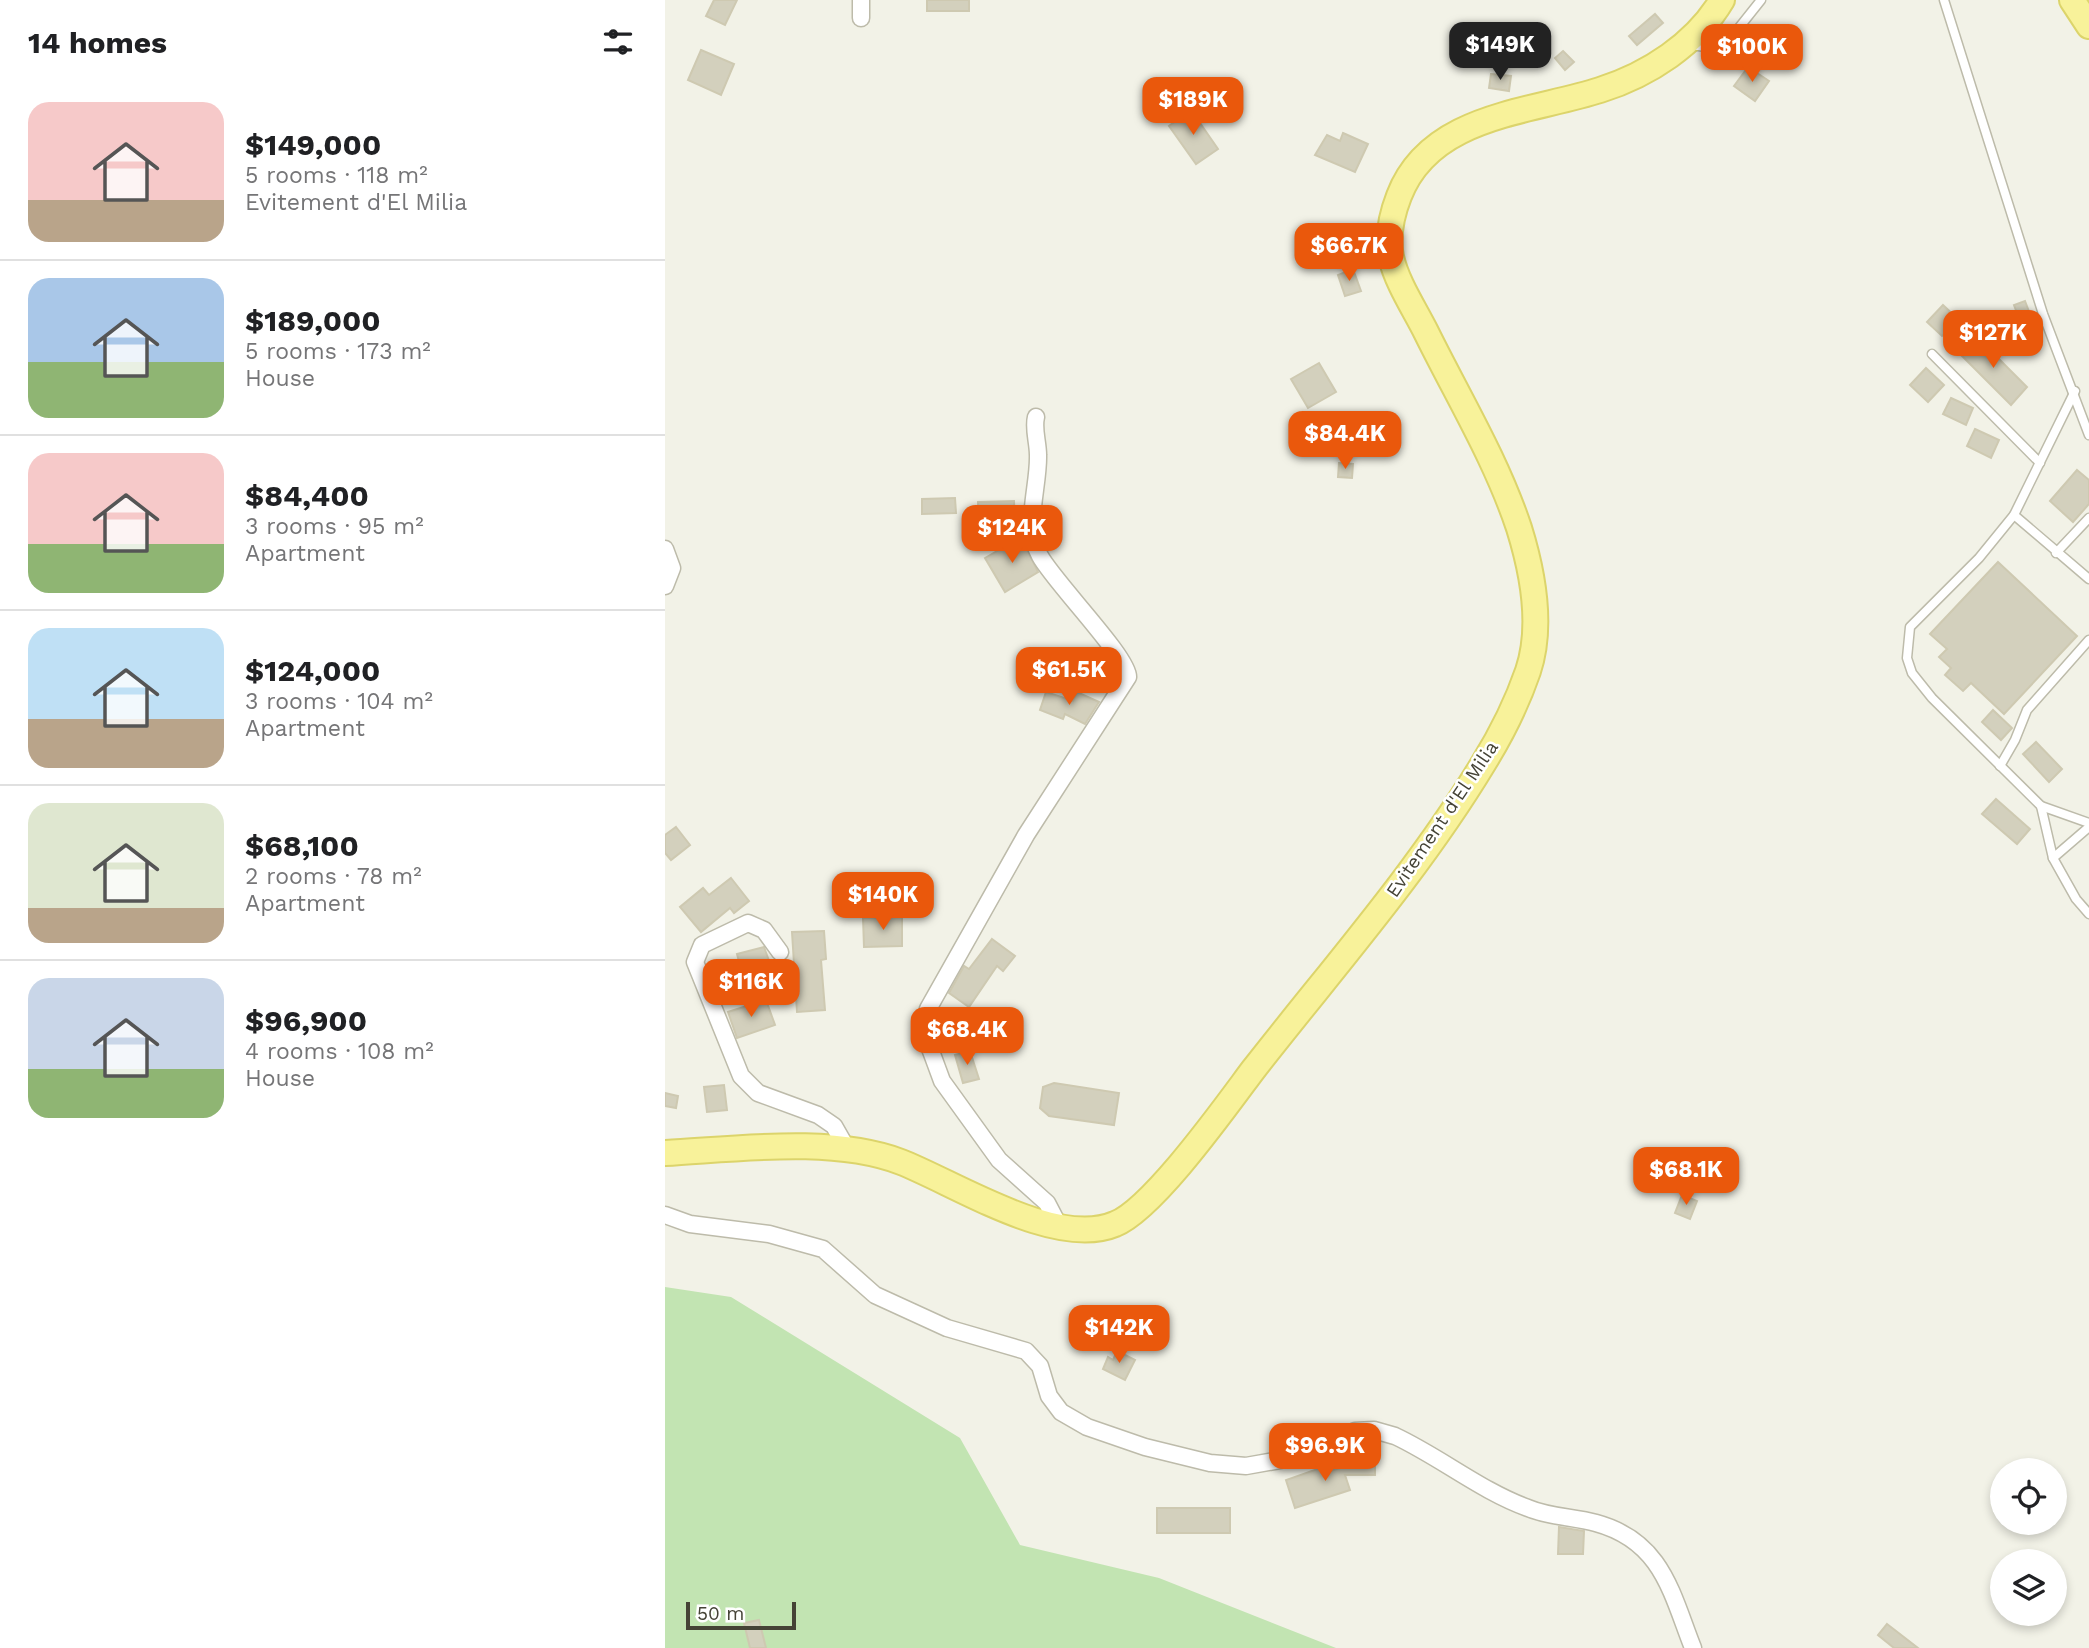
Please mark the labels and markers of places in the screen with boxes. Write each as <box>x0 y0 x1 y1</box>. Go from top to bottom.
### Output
pin: $149K <box>1451 22 1549 82</box>
pin: $100K <box>1703 24 1801 84</box>
pin: $189K <box>1144 78 1242 137</box>
pin: $66.7K <box>1292 224 1406 283</box>
pin: $127K <box>1944 310 2042 370</box>
pin: $84.4K <box>1288 412 1402 471</box>
pin: $124K <box>963 505 1061 565</box>
pin: $61.5K <box>1012 648 1126 707</box>
pin: $140K <box>834 872 932 932</box>
pin: $116K <box>702 960 800 1019</box>
pin: $68.4K <box>910 1007 1024 1067</box>
pin: $68.1K <box>1629 1148 1743 1207</box>
pin: $142K <box>1070 1306 1168 1365</box>
pin: $96.9K <box>1268 1424 1382 1483</box>

